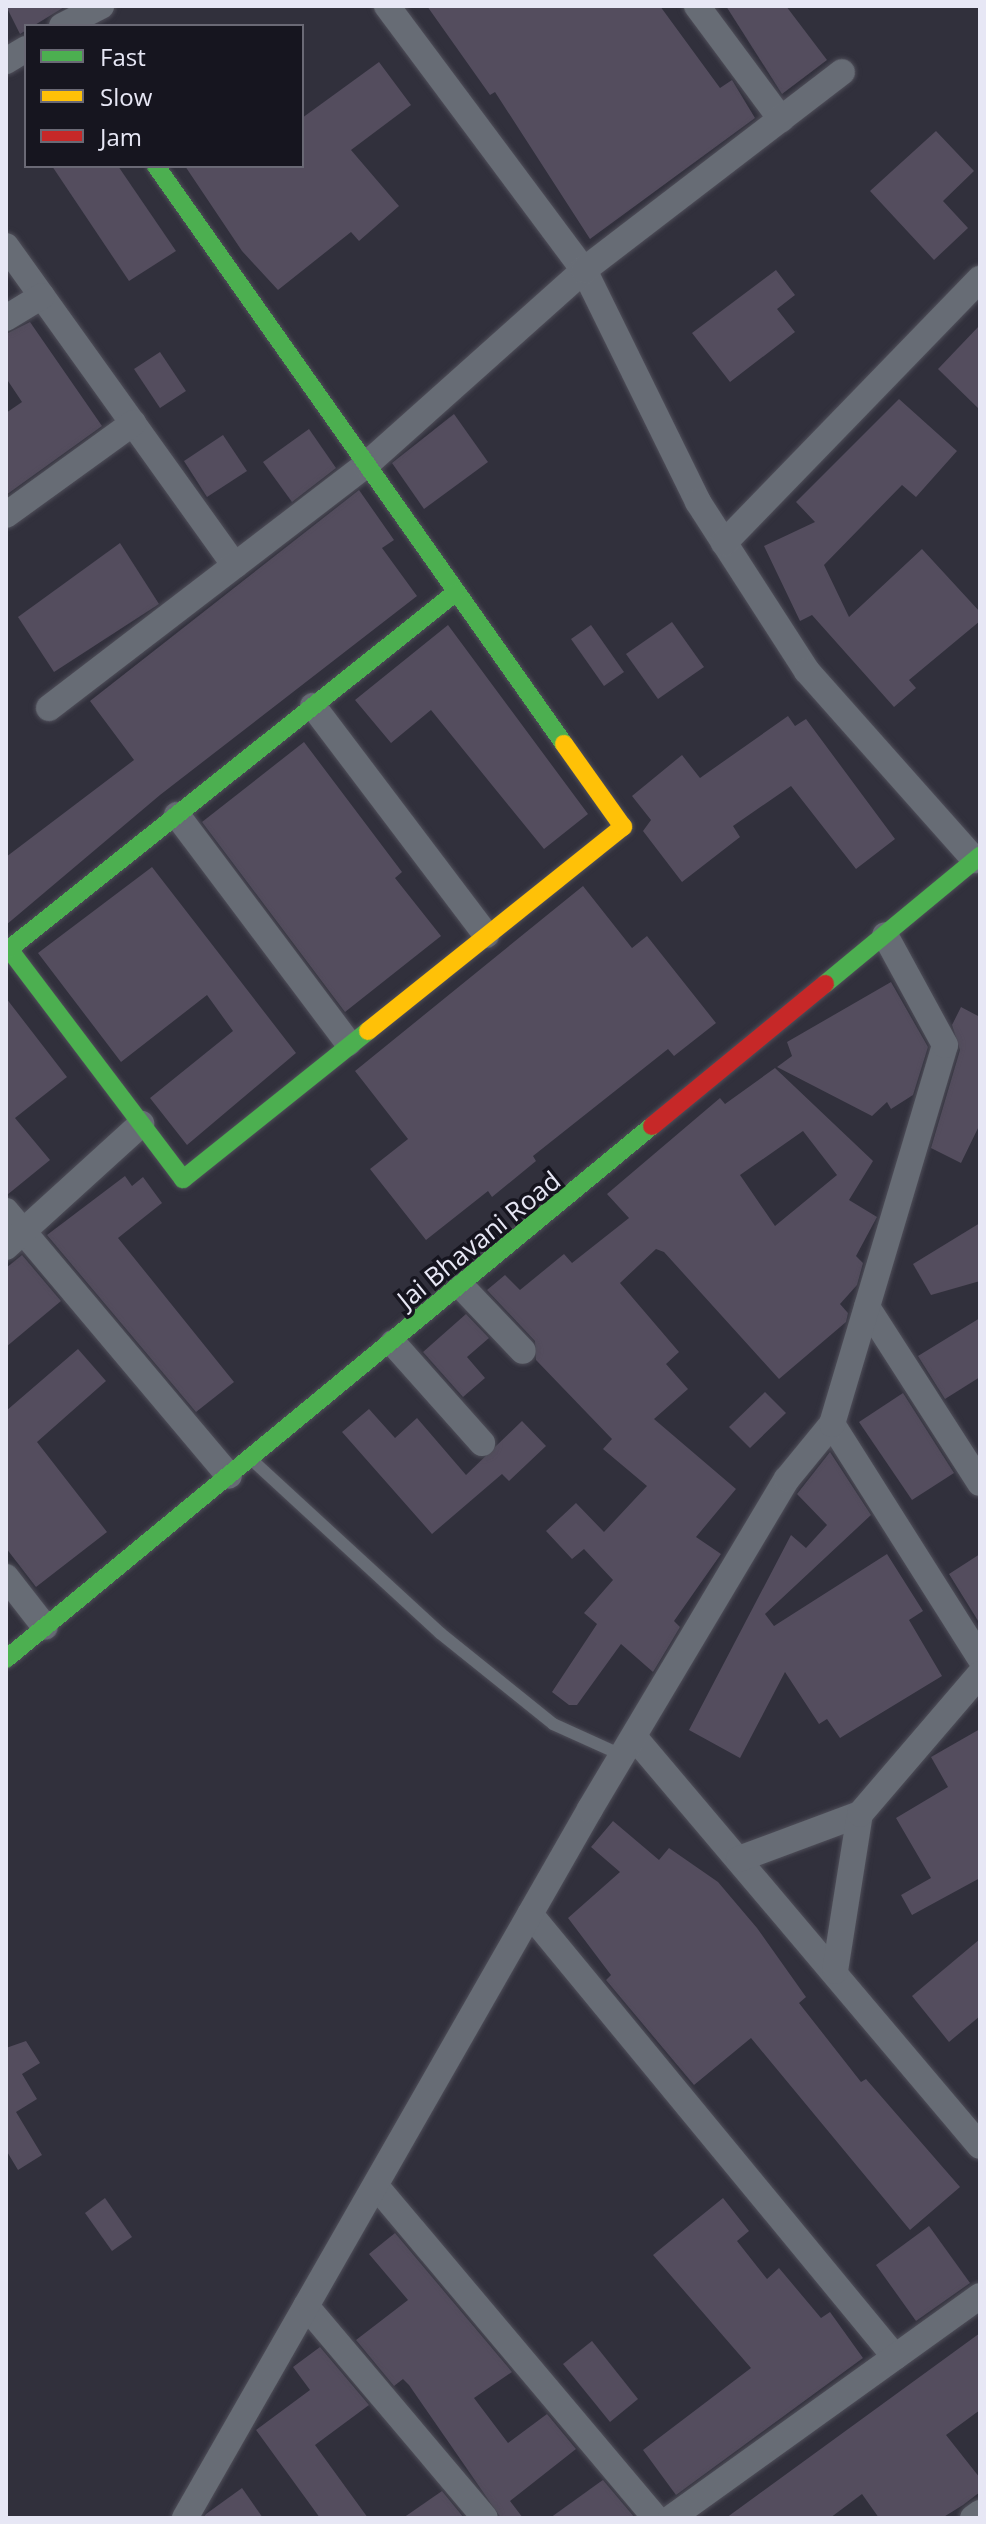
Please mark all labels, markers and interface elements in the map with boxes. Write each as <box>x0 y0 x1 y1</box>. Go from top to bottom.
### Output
legend <box>24 24 304 168</box>
text: Fast <box>100 40 146 73</box>
text: Slow <box>100 80 152 113</box>
text: Jam <box>100 120 142 153</box>
street label: Jai Bhavani Road <box>391 1165 567 1315</box>

